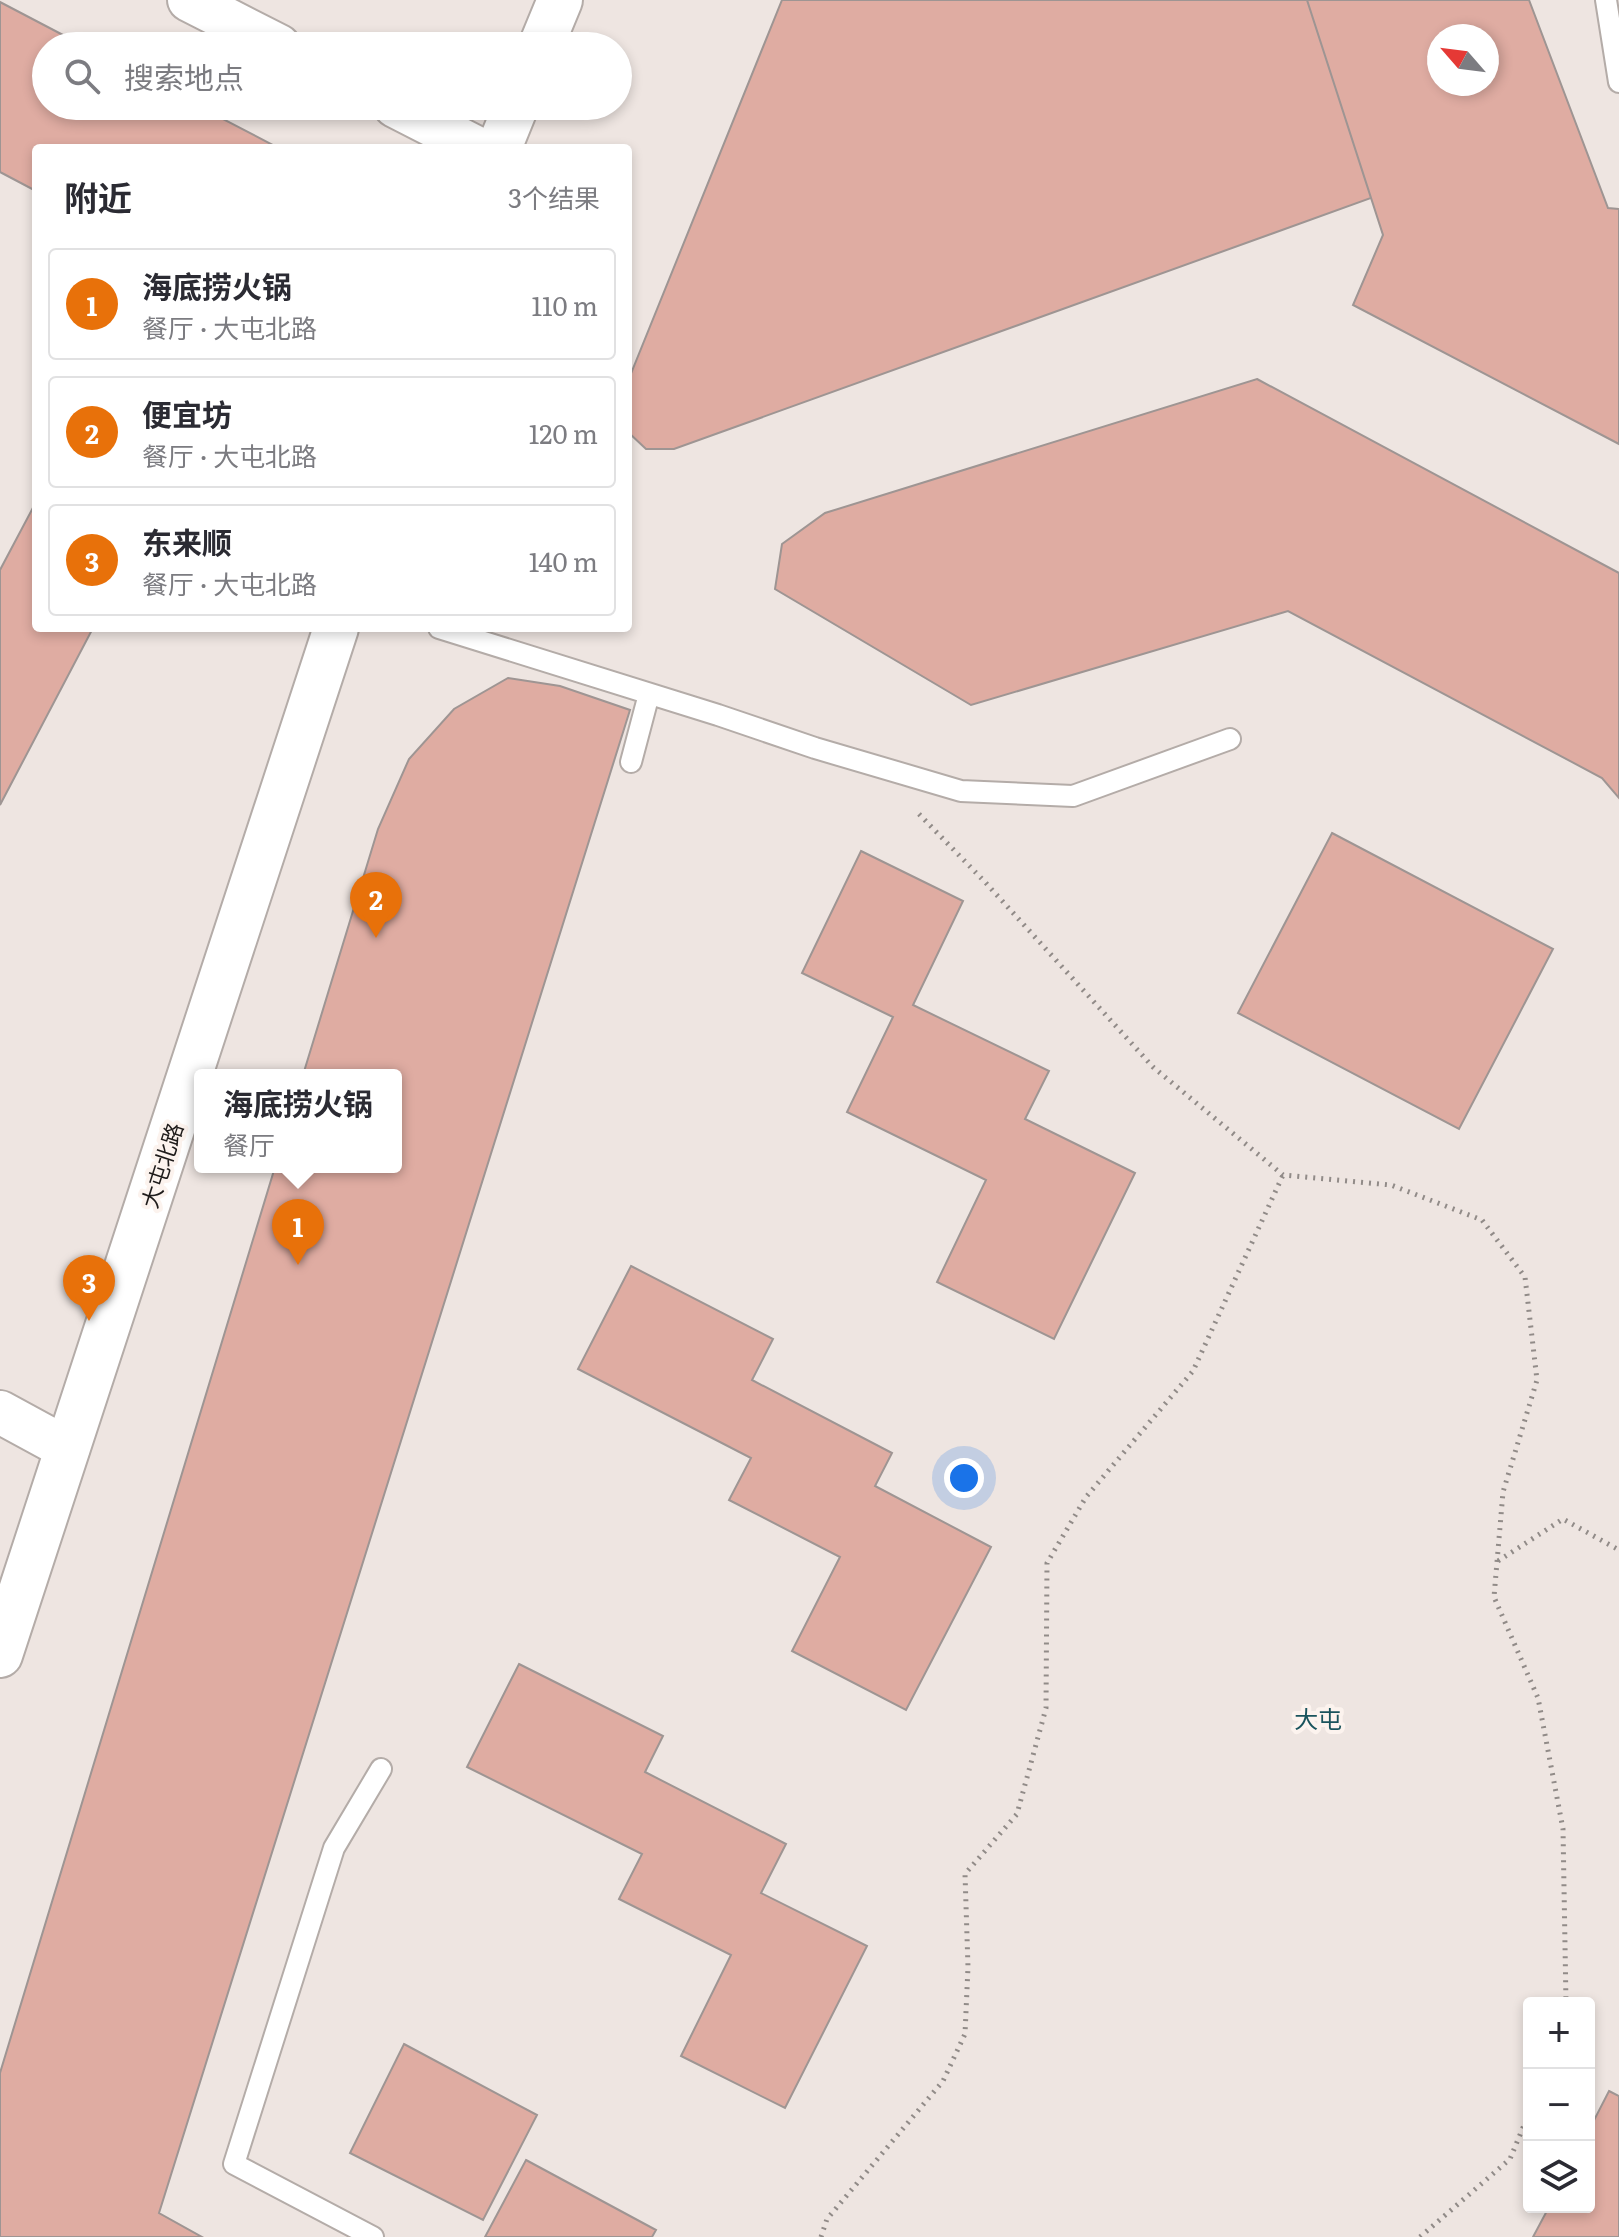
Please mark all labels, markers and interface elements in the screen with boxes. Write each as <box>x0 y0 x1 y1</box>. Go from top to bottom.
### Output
north arrow <box>1427 24 1499 96</box>
search box <box>32 32 632 120</box>
icon: search <box>60 54 104 98</box>
text: 搜索地点 <box>124 54 244 98</box>
text: 附近 <box>64 171 132 221</box>
text: 3个结果 <box>508 177 600 216</box>
text: 海底捞火锅 <box>142 263 292 307</box>
text: 1 <box>87 285 97 324</box>
text: 110 m <box>531 285 598 324</box>
text: 餐厅 · 大屯北路 <box>142 307 317 346</box>
text: 便宜坊 <box>142 391 232 435</box>
text: 2 <box>85 413 99 452</box>
text: 120 m <box>529 413 598 452</box>
text: 餐厅 · 大屯北路 <box>142 435 317 474</box>
text: 东来顺 <box>142 519 232 563</box>
text: 3 <box>85 541 99 580</box>
text: 140 m <box>529 541 598 580</box>
text: 餐厅 · 大屯北路 <box>142 563 317 602</box>
pin: 2 <box>350 872 402 938</box>
popup <box>194 1069 402 1173</box>
text: 海底捞火锅 <box>223 1080 373 1124</box>
street label: 大屯北路 <box>132 1118 190 1212</box>
text: 餐厅 <box>223 1124 275 1163</box>
pin: 1 <box>272 1199 324 1265</box>
pin: 3 <box>63 1255 115 1321</box>
your location <box>944 1458 984 1498</box>
district label: 大屯 <box>1294 1700 1342 1735</box>
map controls <box>1523 1997 1595 2213</box>
button: + <box>1523 1997 1595 2069</box>
button: − <box>1523 2069 1595 2141</box>
button: layers <box>1523 2141 1595 2213</box>

